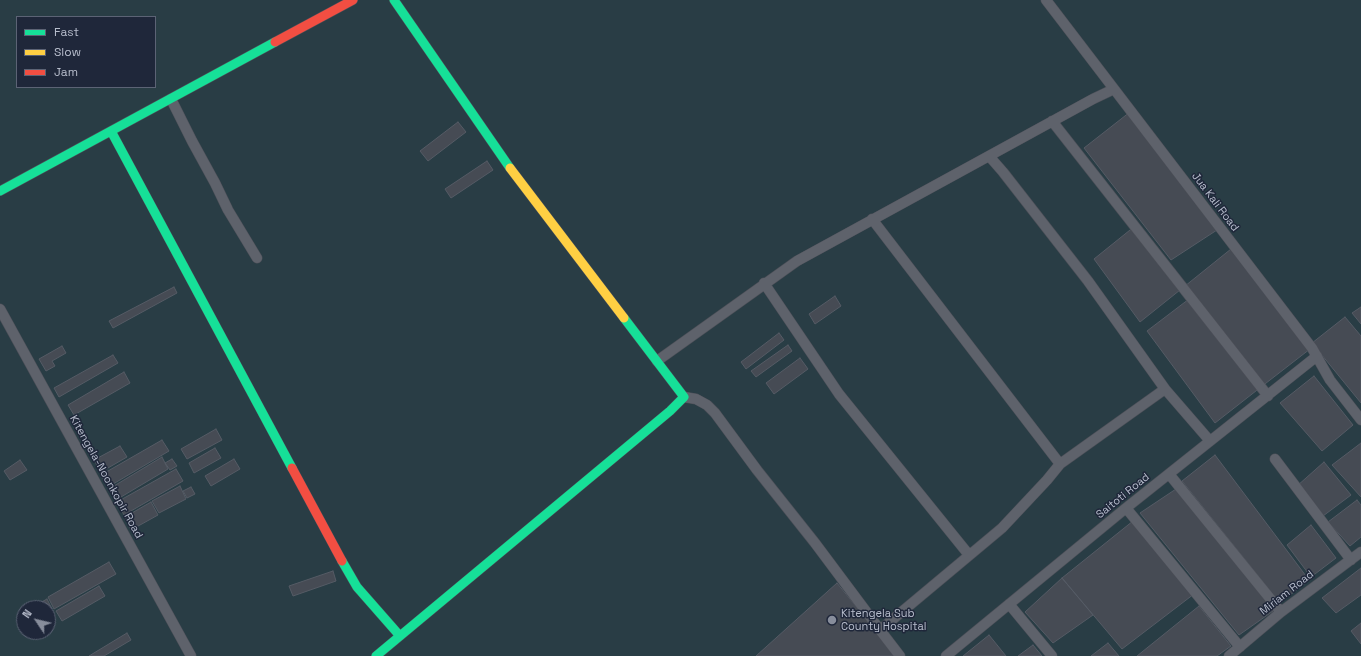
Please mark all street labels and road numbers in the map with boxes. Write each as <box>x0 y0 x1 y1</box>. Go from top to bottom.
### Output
street label: Jua Kali Road <box>1189 170 1241 234</box>
street label: Kitengela-Noonkopir Road <box>67 413 145 541</box>
street label: Saitoti Road <box>1094 470 1152 522</box>
street label: Miriam Road <box>1257 568 1317 618</box>

